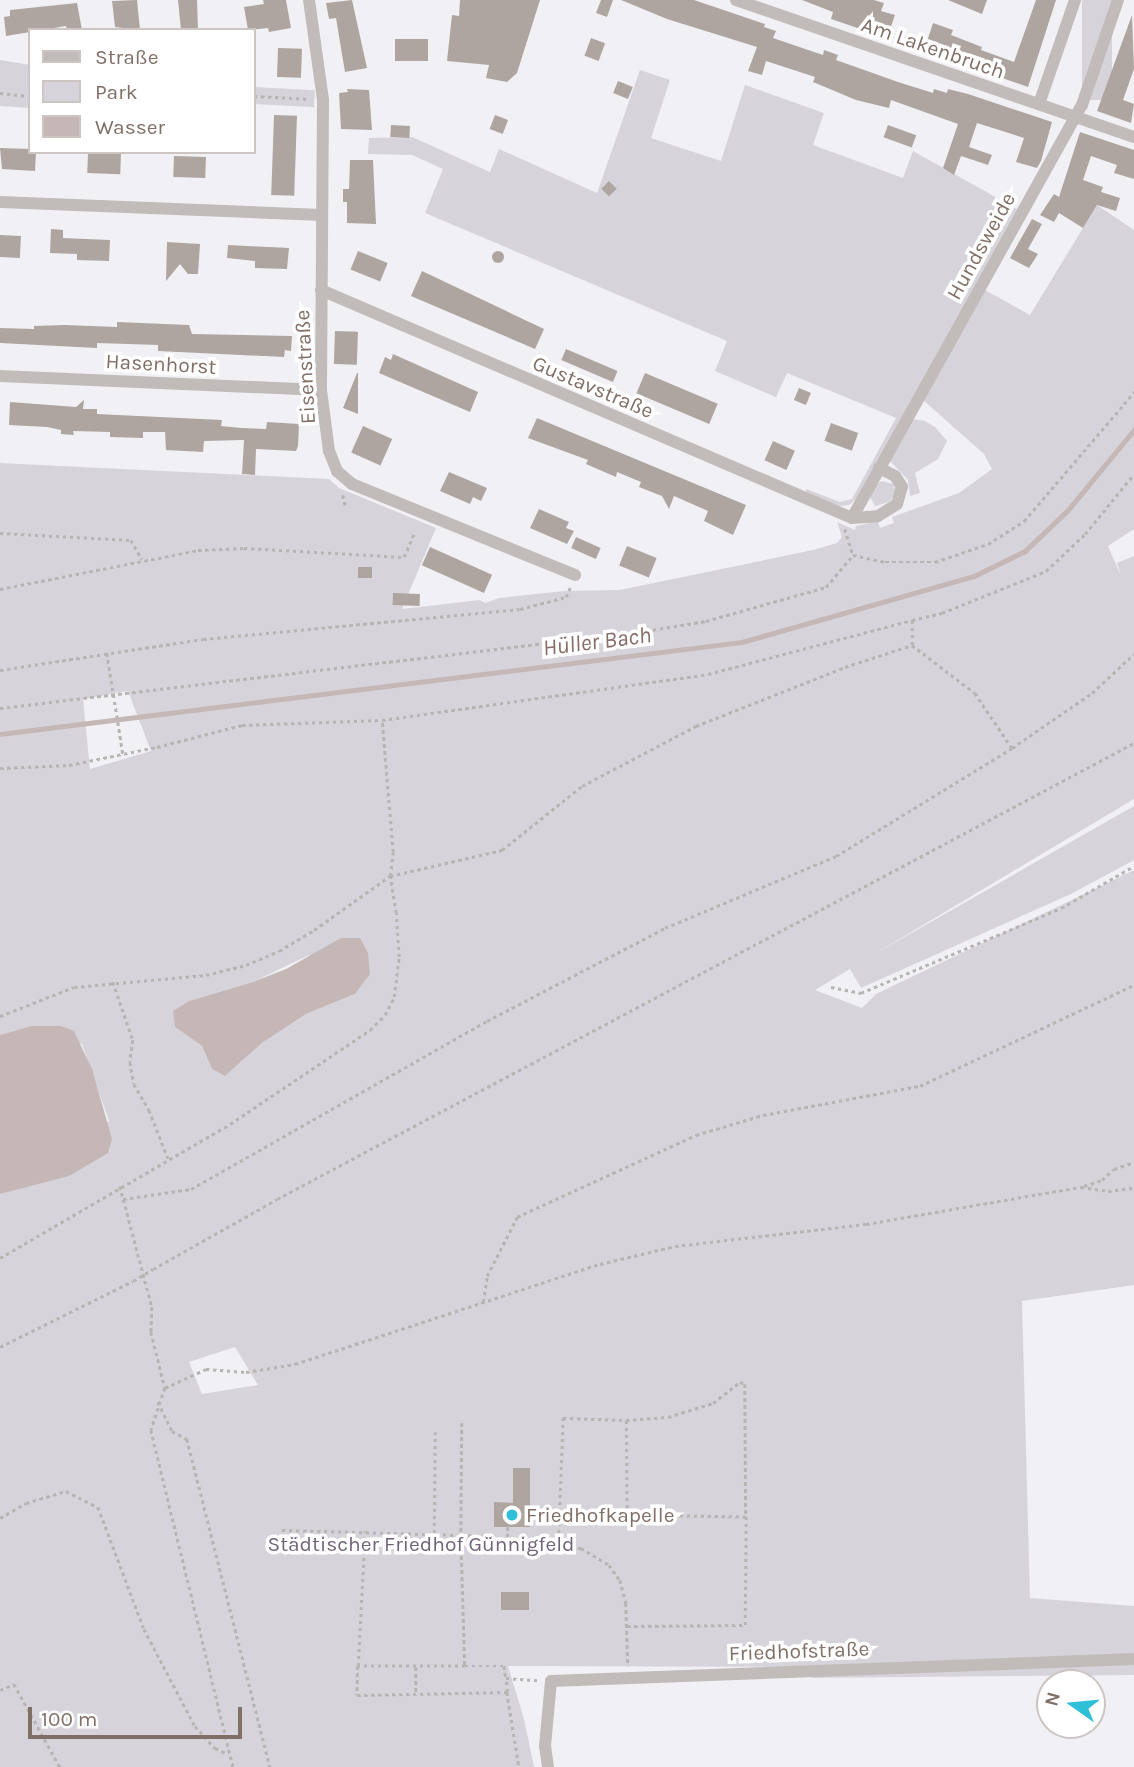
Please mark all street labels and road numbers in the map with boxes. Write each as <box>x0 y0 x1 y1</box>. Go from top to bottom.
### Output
street label: Am Lakenbruch <box>858 12 1008 84</box>
street label: Hundsweide <box>941 188 1021 304</box>
street label: Eisenstraße <box>289 309 321 425</box>
street label: Hasenhorst <box>105 349 217 379</box>
street label: Gustavstraße <box>529 350 657 424</box>
street label: Friedhofstraße <box>728 1636 870 1666</box>

